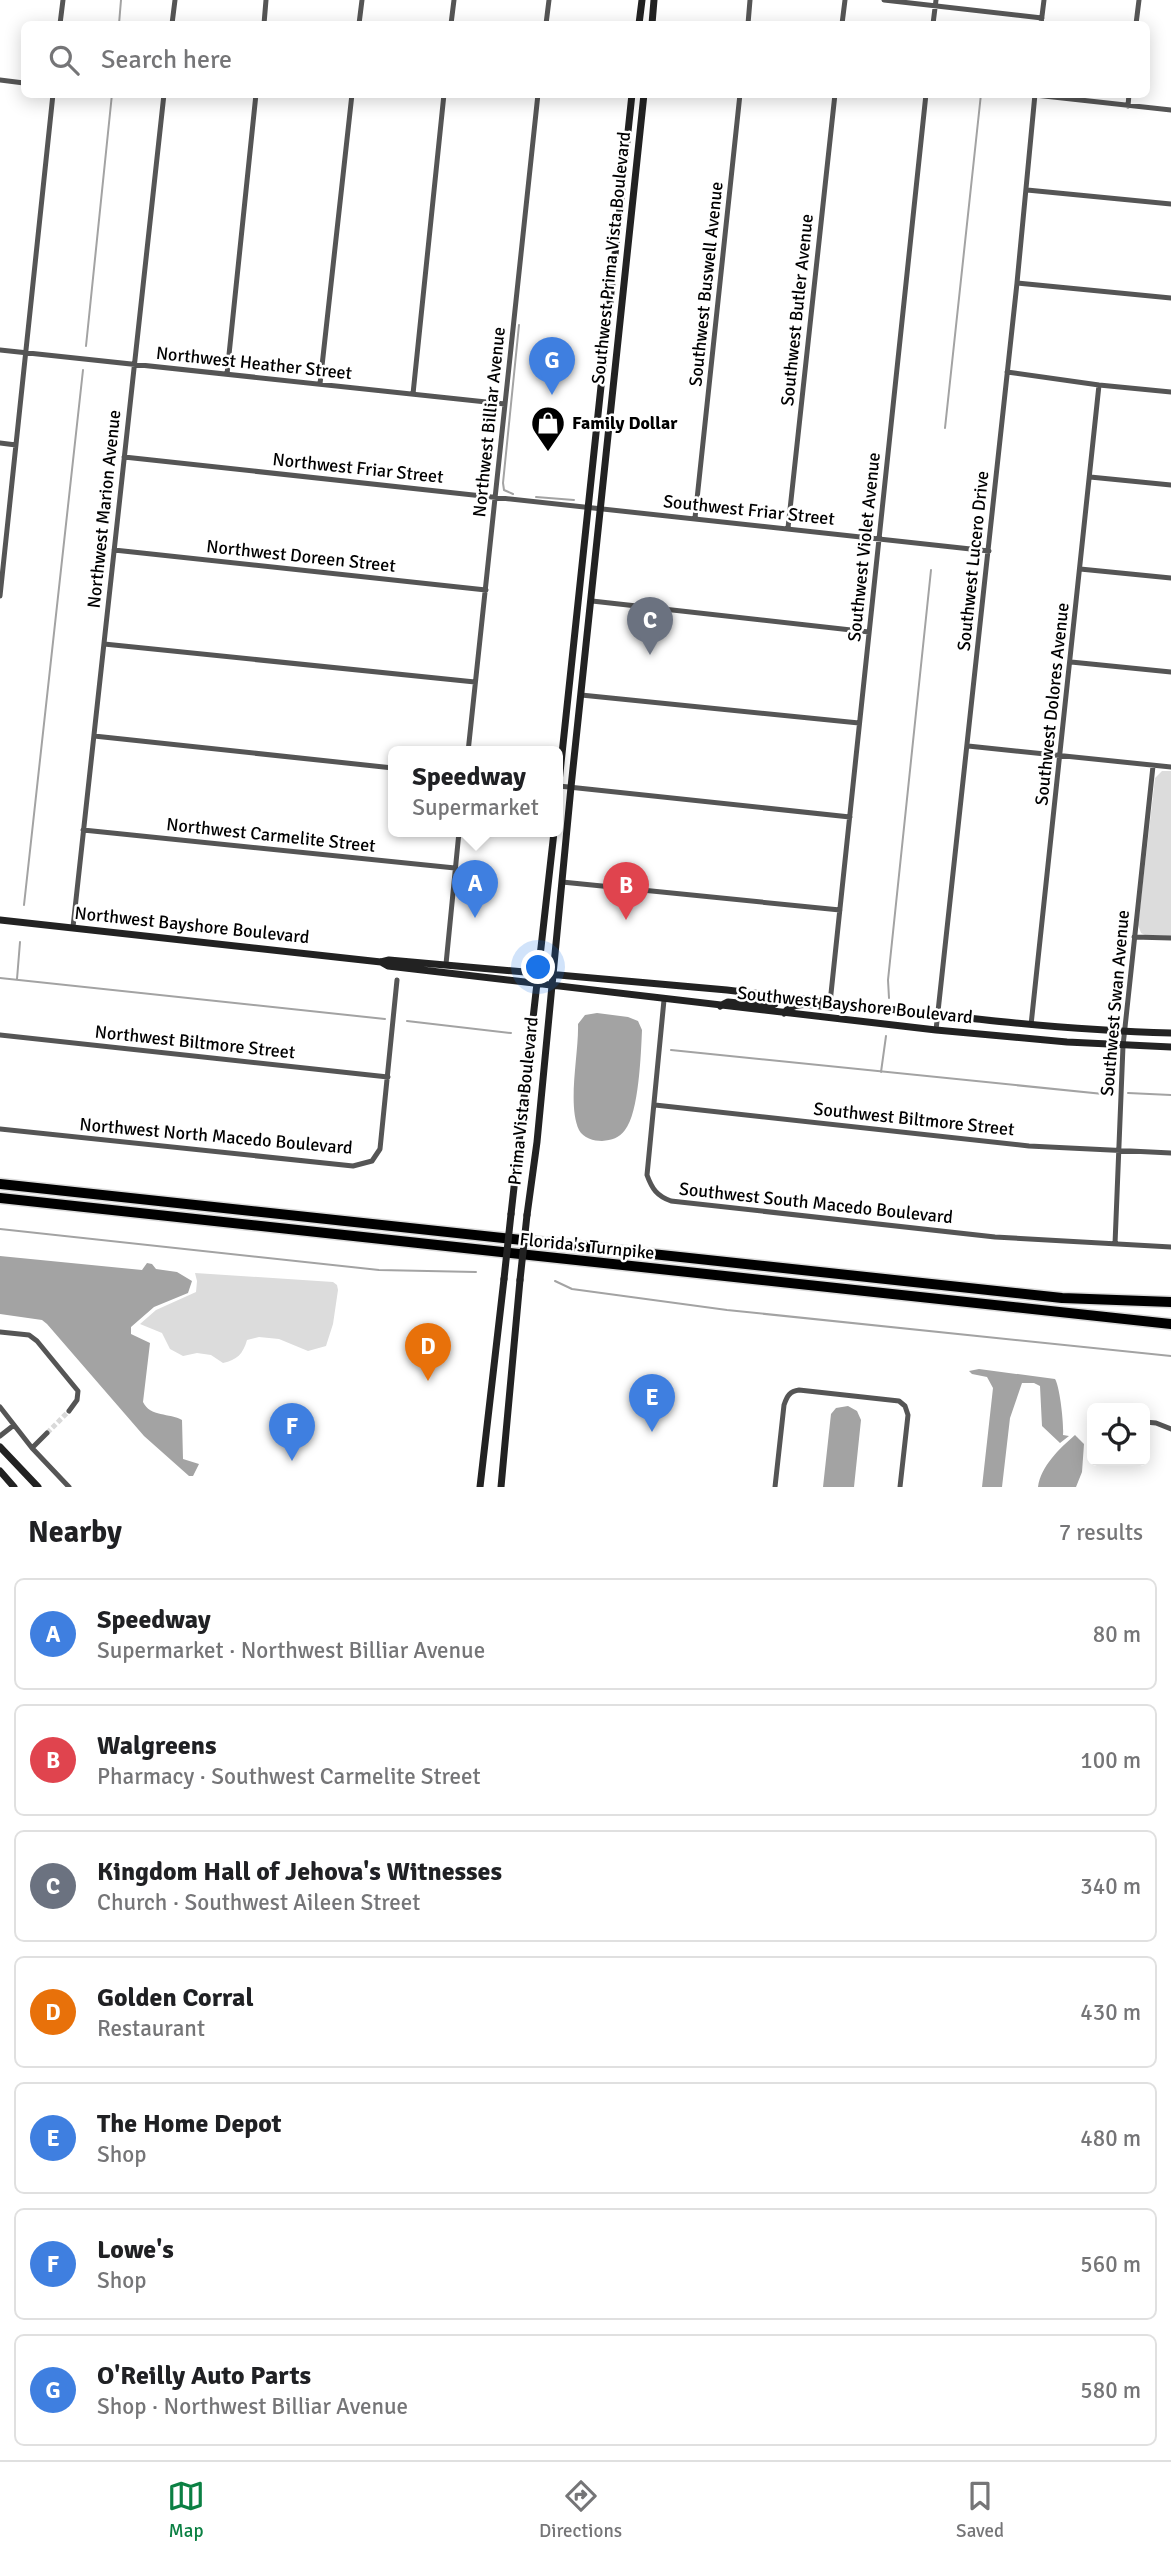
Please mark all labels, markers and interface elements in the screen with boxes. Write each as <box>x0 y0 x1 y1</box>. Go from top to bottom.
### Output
search box <box>21 21 1150 98</box>
icon: search <box>45 41 83 79</box>
text: Search here <box>101 44 232 76</box>
street label: Southwest Prima Vista Boulevard <box>587 131 635 385</box>
street label: Southwest Buswell Avenue <box>684 180 728 388</box>
street label: Southwest Butler Avenue <box>776 213 818 407</box>
street label: Northwest Billiar Avenue <box>468 326 510 518</box>
pin: G <box>529 337 575 395</box>
street label: Northwest Heather Street <box>155 342 353 384</box>
shop icon: Family Dollar <box>529 404 567 453</box>
street label: Northwest Marion Avenue <box>83 409 125 609</box>
place label: Family Dollar <box>572 412 678 434</box>
street label: Northwest Friar Street <box>271 448 445 488</box>
street label: Southwest Violet Avenue <box>843 451 885 643</box>
street label: Southwest Lucero Drive <box>953 470 993 652</box>
street label: Southwest Friar Street <box>662 490 836 530</box>
street label: Northwest Doreen Street <box>205 535 397 577</box>
pin: C <box>627 597 673 655</box>
street label: Southwest Dolores Avenue <box>1030 601 1074 807</box>
popup <box>388 746 563 837</box>
text: Speedway <box>412 761 526 793</box>
text: Supermarket <box>412 793 539 822</box>
street label: Northwest Carmelite Street <box>165 813 377 857</box>
pin: A <box>452 860 498 918</box>
pin: B <box>603 862 649 920</box>
street label: Northwest Bayshore Boulevard <box>73 902 311 948</box>
street label: Southwest Swan Avenue <box>1096 909 1134 1097</box>
your location <box>521 950 555 984</box>
street label: Southwest Bayshore Boulevard <box>736 982 974 1028</box>
street label: Prima Vista Boulevard <box>503 1016 543 1186</box>
street label: Northwest Biltmore Street <box>94 1021 296 1063</box>
street label: Southwest Biltmore Street <box>812 1098 1016 1140</box>
street label: Northwest North Macedo Boulevard <box>79 1113 353 1159</box>
street label: Southwest South Macedo Boulevard <box>678 1178 954 1228</box>
street label: Florida's Turnpike <box>518 1228 656 1264</box>
pin: D <box>405 1323 451 1381</box>
pin: E <box>629 1374 675 1432</box>
pin: F <box>269 1403 315 1461</box>
map controls <box>1087 1403 1150 1466</box>
button: locate <box>1087 1403 1150 1466</box>
text: Nearby <box>28 1514 122 1551</box>
text: 7 results <box>1059 1518 1143 1547</box>
text: Speedway <box>97 1604 211 1636</box>
text: A <box>46 1620 60 1649</box>
text: 80 m <box>1093 1620 1141 1649</box>
text: Supermarket · Northwest Billiar Avenue <box>97 1636 485 1665</box>
text: Walgreens <box>97 1730 216 1762</box>
text: B <box>46 1746 60 1775</box>
text: 100 m <box>1080 1746 1141 1775</box>
text: Pharmacy · Southwest Carmelite Street <box>97 1762 481 1791</box>
text: Kingdom Hall of Jehova's Witnesses <box>97 1856 502 1888</box>
text: C <box>46 1872 60 1901</box>
text: 340 m <box>1080 1872 1141 1901</box>
text: Church · Southwest Aileen Street <box>97 1888 420 1917</box>
text: Golden Corral <box>97 1982 254 2014</box>
text: D <box>45 1998 61 2027</box>
text: 430 m <box>1080 1998 1141 2027</box>
text: Restaurant <box>97 2014 205 2043</box>
text: The Home Depot <box>97 2108 282 2140</box>
text: E <box>46 2124 60 2153</box>
text: 480 m <box>1080 2124 1141 2153</box>
text: Shop <box>97 2140 146 2169</box>
text: Lowe's <box>97 2234 174 2266</box>
text: F <box>47 2250 59 2279</box>
text: 560 m <box>1080 2250 1141 2279</box>
text: Shop <box>97 2266 146 2295</box>
text: O'Reilly Auto Parts <box>97 2360 311 2392</box>
text: G <box>45 2376 61 2405</box>
text: 580 m <box>1080 2376 1141 2405</box>
text: Shop · Northwest Billiar Avenue <box>97 2392 408 2421</box>
tab: Map <box>167 2477 205 2543</box>
tab: Directions <box>539 2477 622 2543</box>
tab: Saved <box>956 2477 1004 2543</box>

